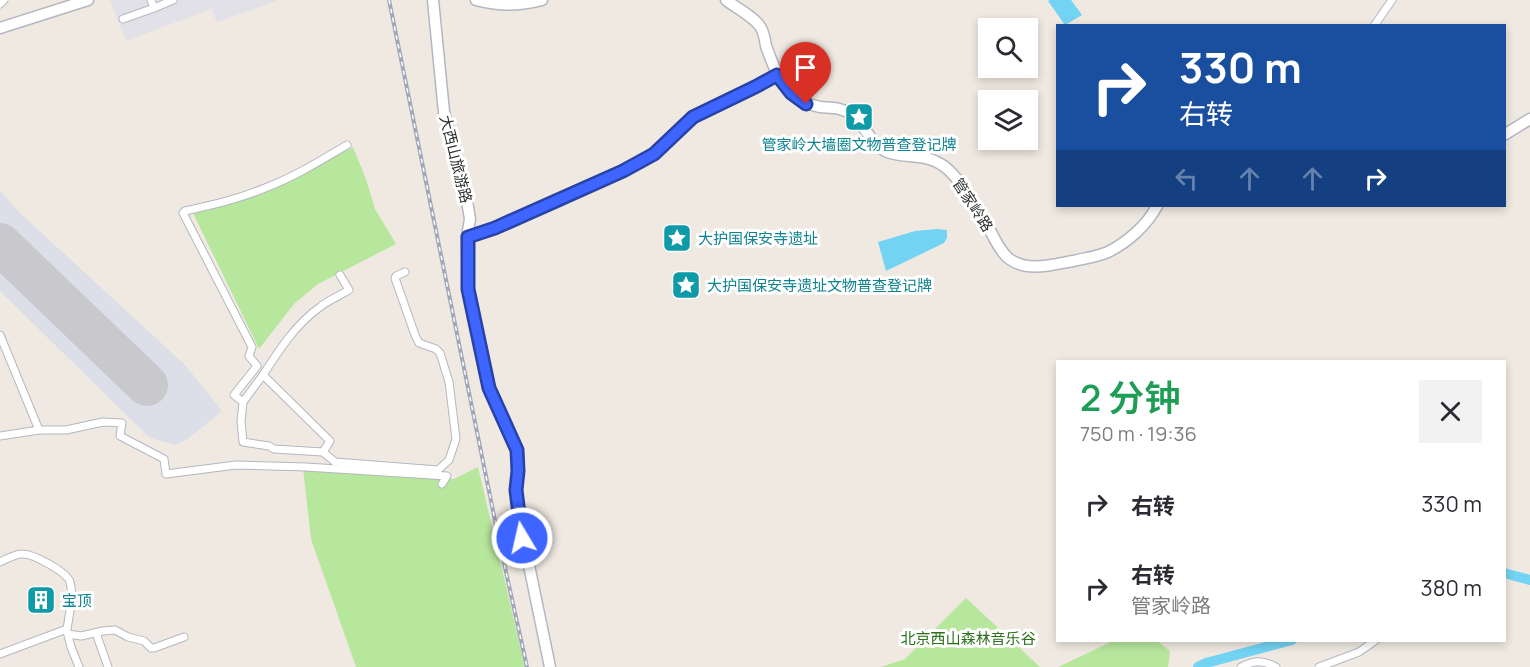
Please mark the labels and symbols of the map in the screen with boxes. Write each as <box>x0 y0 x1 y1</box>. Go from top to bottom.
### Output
pin <box>780 42 831 104</box>
place icon: 管家岭大墙圈文物普查登记牌 <box>843 101 875 133</box>
street label: 大西山旅游路 <box>435 113 477 205</box>
place label: 管家岭大墙圈文物普查登记牌 <box>761 134 957 155</box>
street label: 管家岭路 <box>948 174 998 236</box>
place icon: 大护国保安寺遗址 <box>661 222 693 254</box>
place label: 大护国保安寺遗址 <box>698 228 818 249</box>
place icon: 大护国保安寺遗址文物普查登记牌 <box>670 269 702 301</box>
place label: 大护国保安寺遗址文物普查登记牌 <box>707 275 932 296</box>
position arrow <box>490 506 554 570</box>
building icon: 宝顶 <box>25 584 57 616</box>
place label: 宝顶 <box>62 590 92 611</box>
park label: 北京西山森林音乐谷 <box>900 628 1036 649</box>

